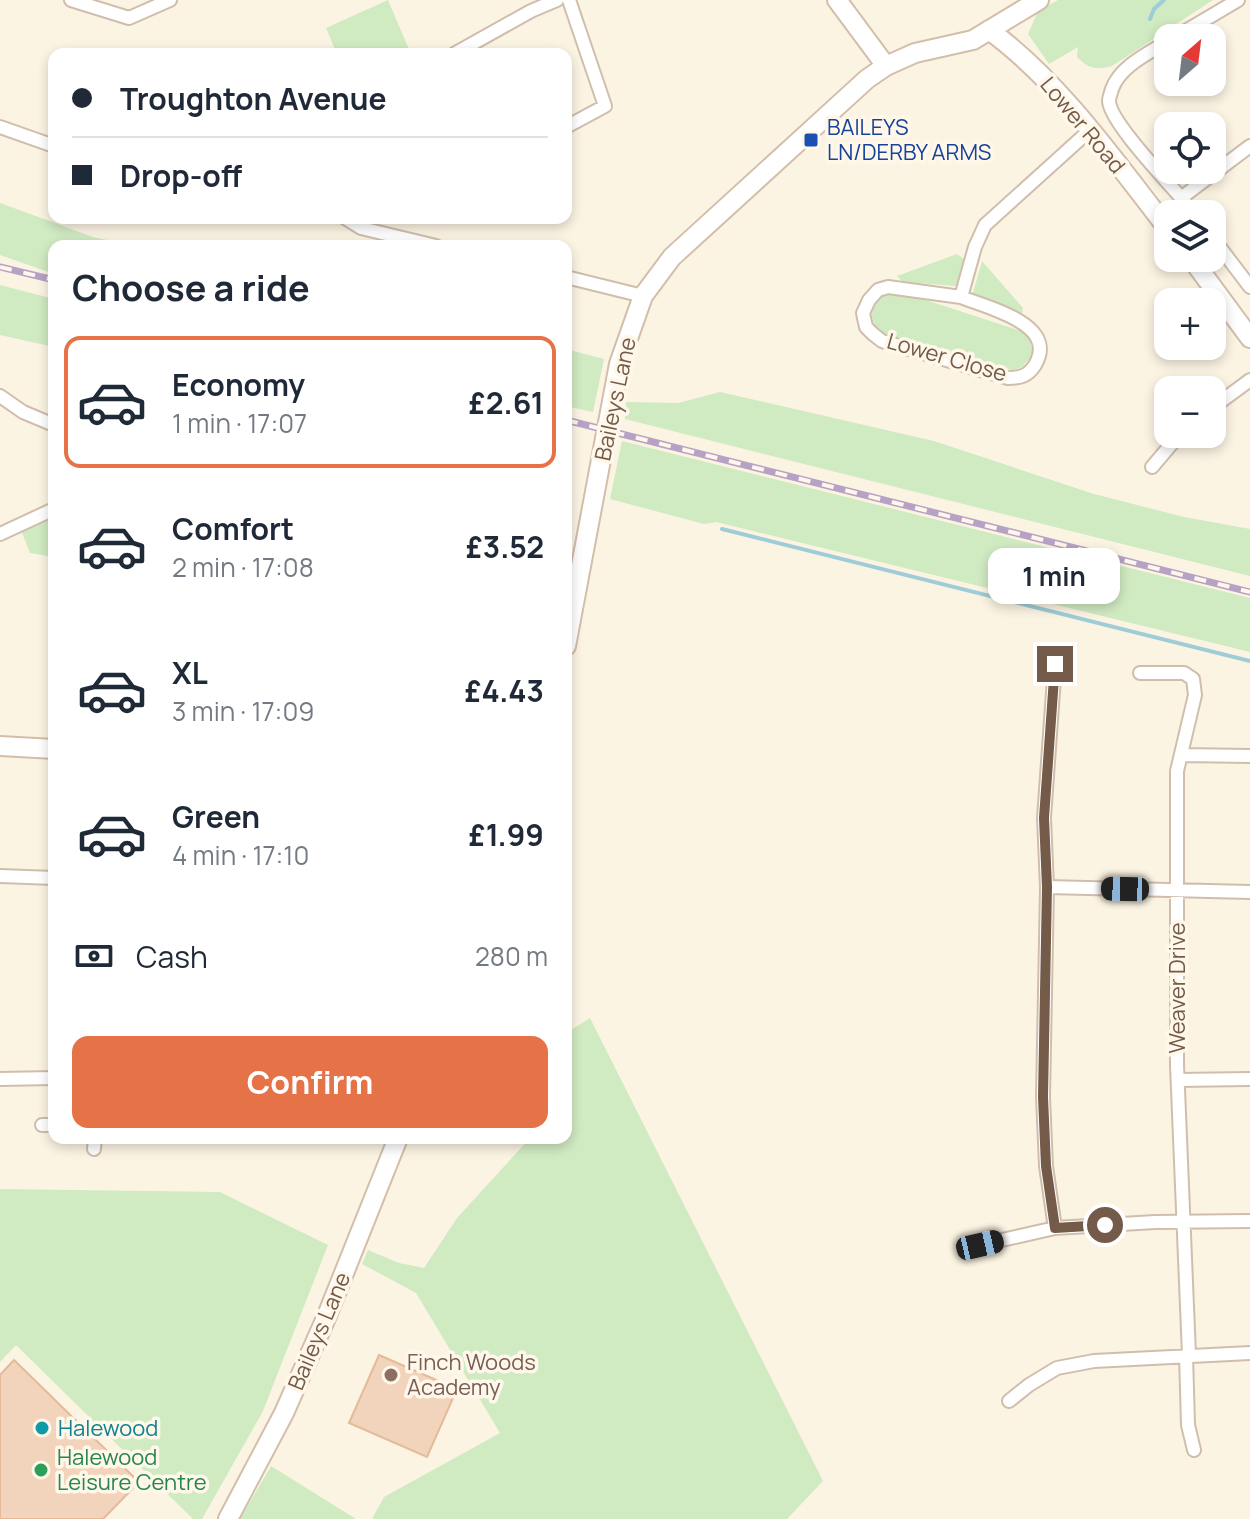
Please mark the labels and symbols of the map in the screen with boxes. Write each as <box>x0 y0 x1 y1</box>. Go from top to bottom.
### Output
north arrow <box>1154 24 1226 96</box>
street label: Lower Road <box>1034 70 1132 180</box>
place label: BAILEYS LN/DERBY ARMS <box>827 112 991 167</box>
marker: BAILEYS LN/DERBY ARMS <box>802 131 820 149</box>
street label: Lower Close <box>883 326 1011 388</box>
street label: Baileys Lane <box>587 334 643 463</box>
callout: 1 min <box>989 548 1121 604</box>
route end <box>1037 646 1073 682</box>
car <box>1101 877 1149 901</box>
street label: Weaver Drive <box>1162 922 1192 1054</box>
route start <box>1087 1207 1123 1243</box>
car <box>954 1228 1006 1262</box>
street label: Baileys Lane <box>281 1267 357 1395</box>
place label: Finch Woods Academy <box>407 1347 536 1402</box>
marker: Finch Woods Academy <box>382 1366 400 1384</box>
place label: Halewood <box>58 1413 158 1443</box>
marker: Halewood <box>33 1419 51 1437</box>
place label: Halewood Leisure Centre <box>57 1442 207 1497</box>
marker: Halewood Leisure Centre <box>32 1461 50 1479</box>

